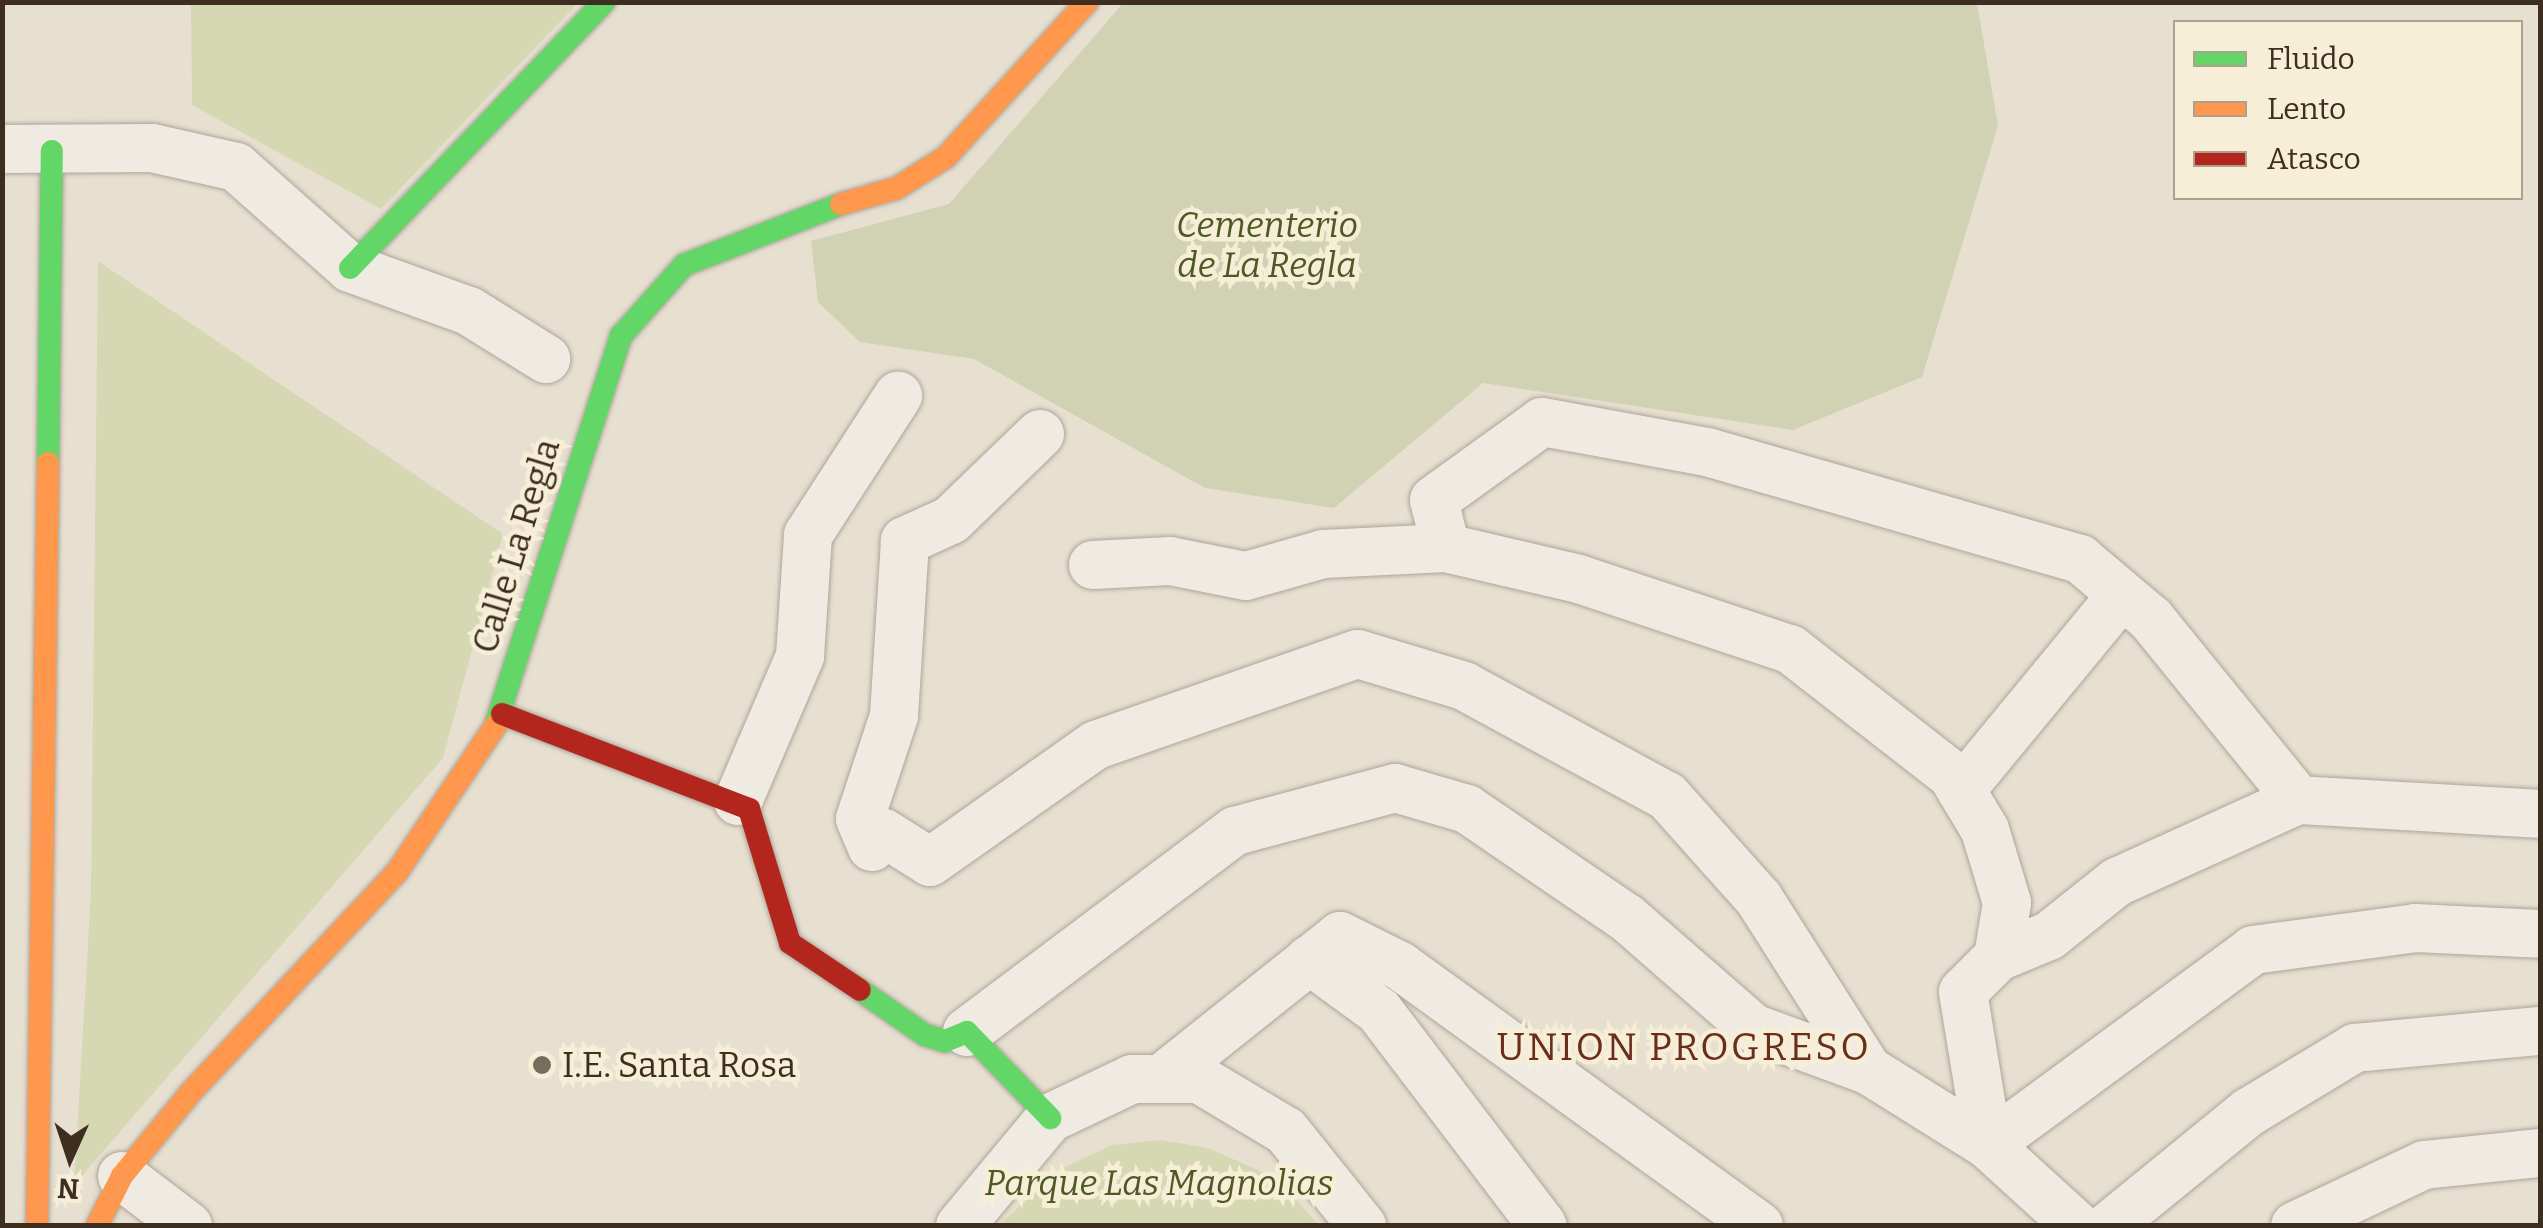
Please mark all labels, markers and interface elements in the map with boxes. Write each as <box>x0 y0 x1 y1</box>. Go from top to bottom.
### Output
legend <box>2173 20 2523 200</box>
text: Fluido <box>2267 41 2355 77</box>
text: Lento <box>2267 91 2346 127</box>
text: Atasco <box>2267 141 2361 177</box>
park label: Cementerio de La Regla <box>1176 204 1358 286</box>
street label: Calle La Regla <box>464 434 568 658</box>
district label: UNION PROGRESO <box>1497 1025 1871 1071</box>
place label: I.E. Santa Rosa <box>562 1044 796 1086</box>
marker: I.E. Santa Rosa <box>531 1054 553 1076</box>
north arrow <box>20 1108 120 1208</box>
park label: Parque Las Magnolias <box>985 1162 1333 1204</box>
text: N <box>57 1171 80 1206</box>

